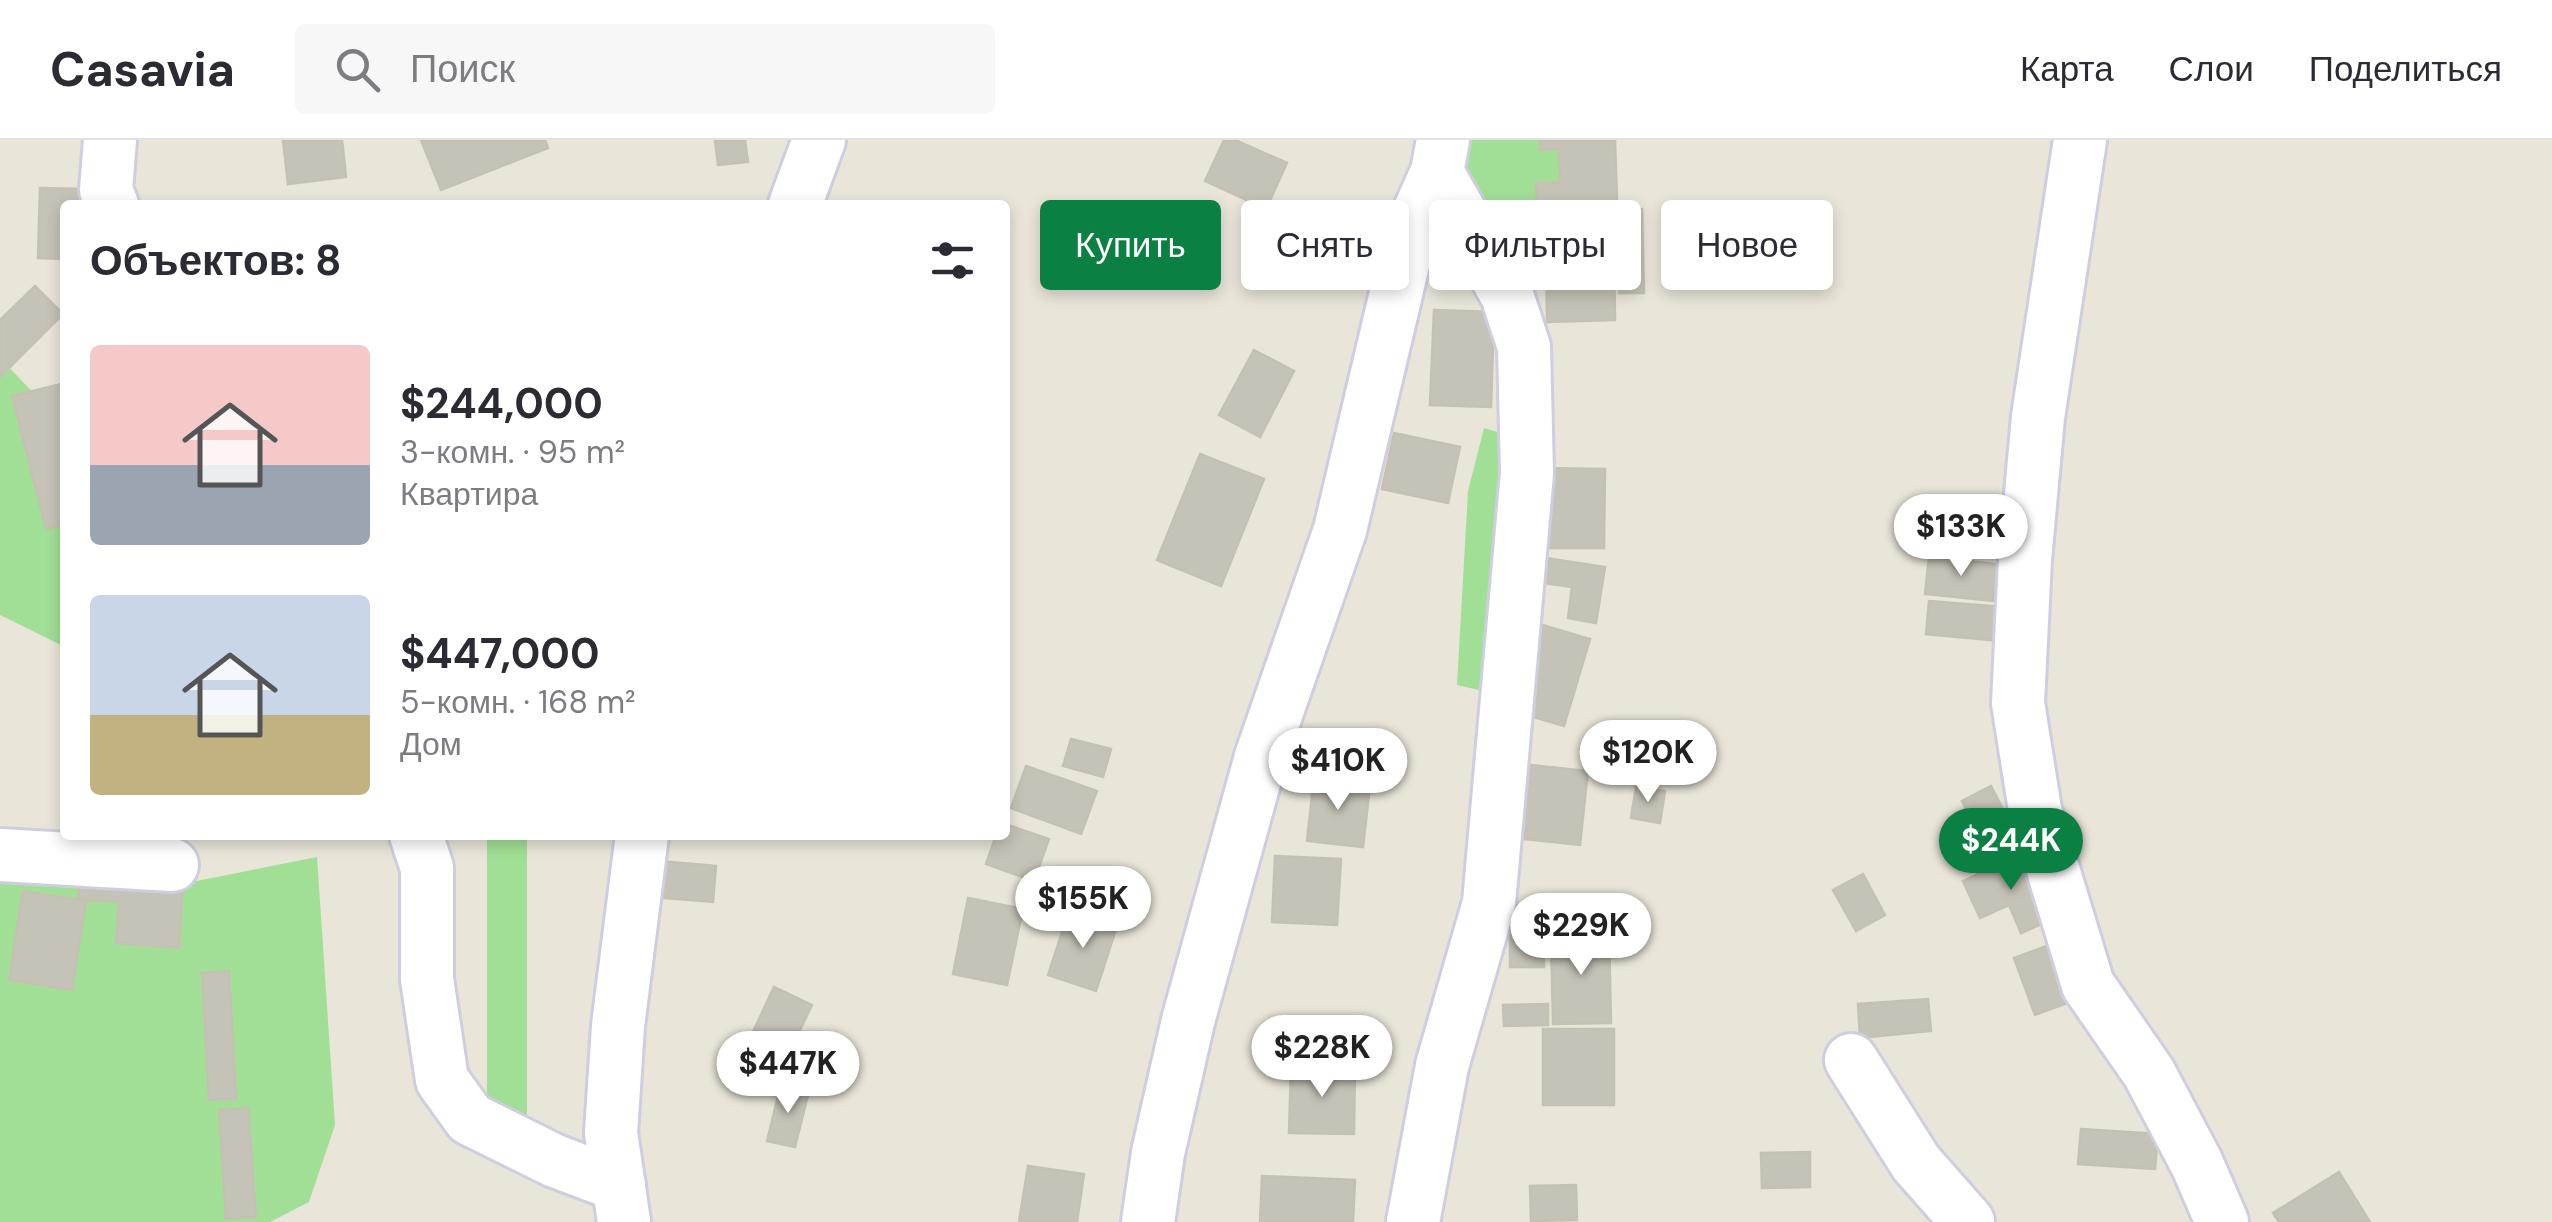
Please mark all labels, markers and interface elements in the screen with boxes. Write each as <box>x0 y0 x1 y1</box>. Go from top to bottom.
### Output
search box <box>295 24 995 114</box>
text: Casavia <box>50 38 235 101</box>
icon: search <box>330 42 385 97</box>
text: Поиск <box>410 44 515 94</box>
text: Карта <box>2020 46 2114 92</box>
text: Слои <box>2169 46 2254 92</box>
text: Поделиться <box>2309 46 2502 92</box>
chip: Купить <box>1040 200 1221 290</box>
chip: Снять <box>1241 200 1409 290</box>
chip: Фильтры <box>1429 200 1641 290</box>
chip: Новое <box>1661 200 1833 290</box>
text: Объектов: 8 <box>90 233 342 288</box>
icon: filters <box>925 233 980 288</box>
text: $244,000 <box>400 376 603 431</box>
icon: home <box>170 385 290 505</box>
text: 3-комн. · 95 m² <box>400 431 625 473</box>
text: Квартира <box>400 473 538 515</box>
pin: $133K <box>1891 494 2031 579</box>
text: $133K <box>1916 505 2006 547</box>
text: $447,000 <box>400 626 599 681</box>
icon: home <box>170 635 290 755</box>
text: 5-комн. · 168 m² <box>400 681 635 723</box>
pin: $120K <box>1578 720 1718 805</box>
text: Дом <box>400 723 462 765</box>
pin: $410K <box>1268 728 1408 813</box>
text: $120K <box>1602 731 1694 773</box>
text: $410K <box>1290 739 1386 781</box>
pin: $244K <box>1941 808 2081 893</box>
text: $244K <box>1961 819 2061 861</box>
pin: $155K <box>1013 866 1153 951</box>
text: $155K <box>1037 877 1129 919</box>
pin: $229K <box>1511 893 1651 978</box>
text: $229K <box>1532 904 1630 946</box>
pin: $228K <box>1252 1015 1392 1100</box>
text: $228K <box>1273 1026 1371 1068</box>
pin: $447K <box>718 1031 858 1116</box>
text: $447K <box>738 1042 838 1084</box>

